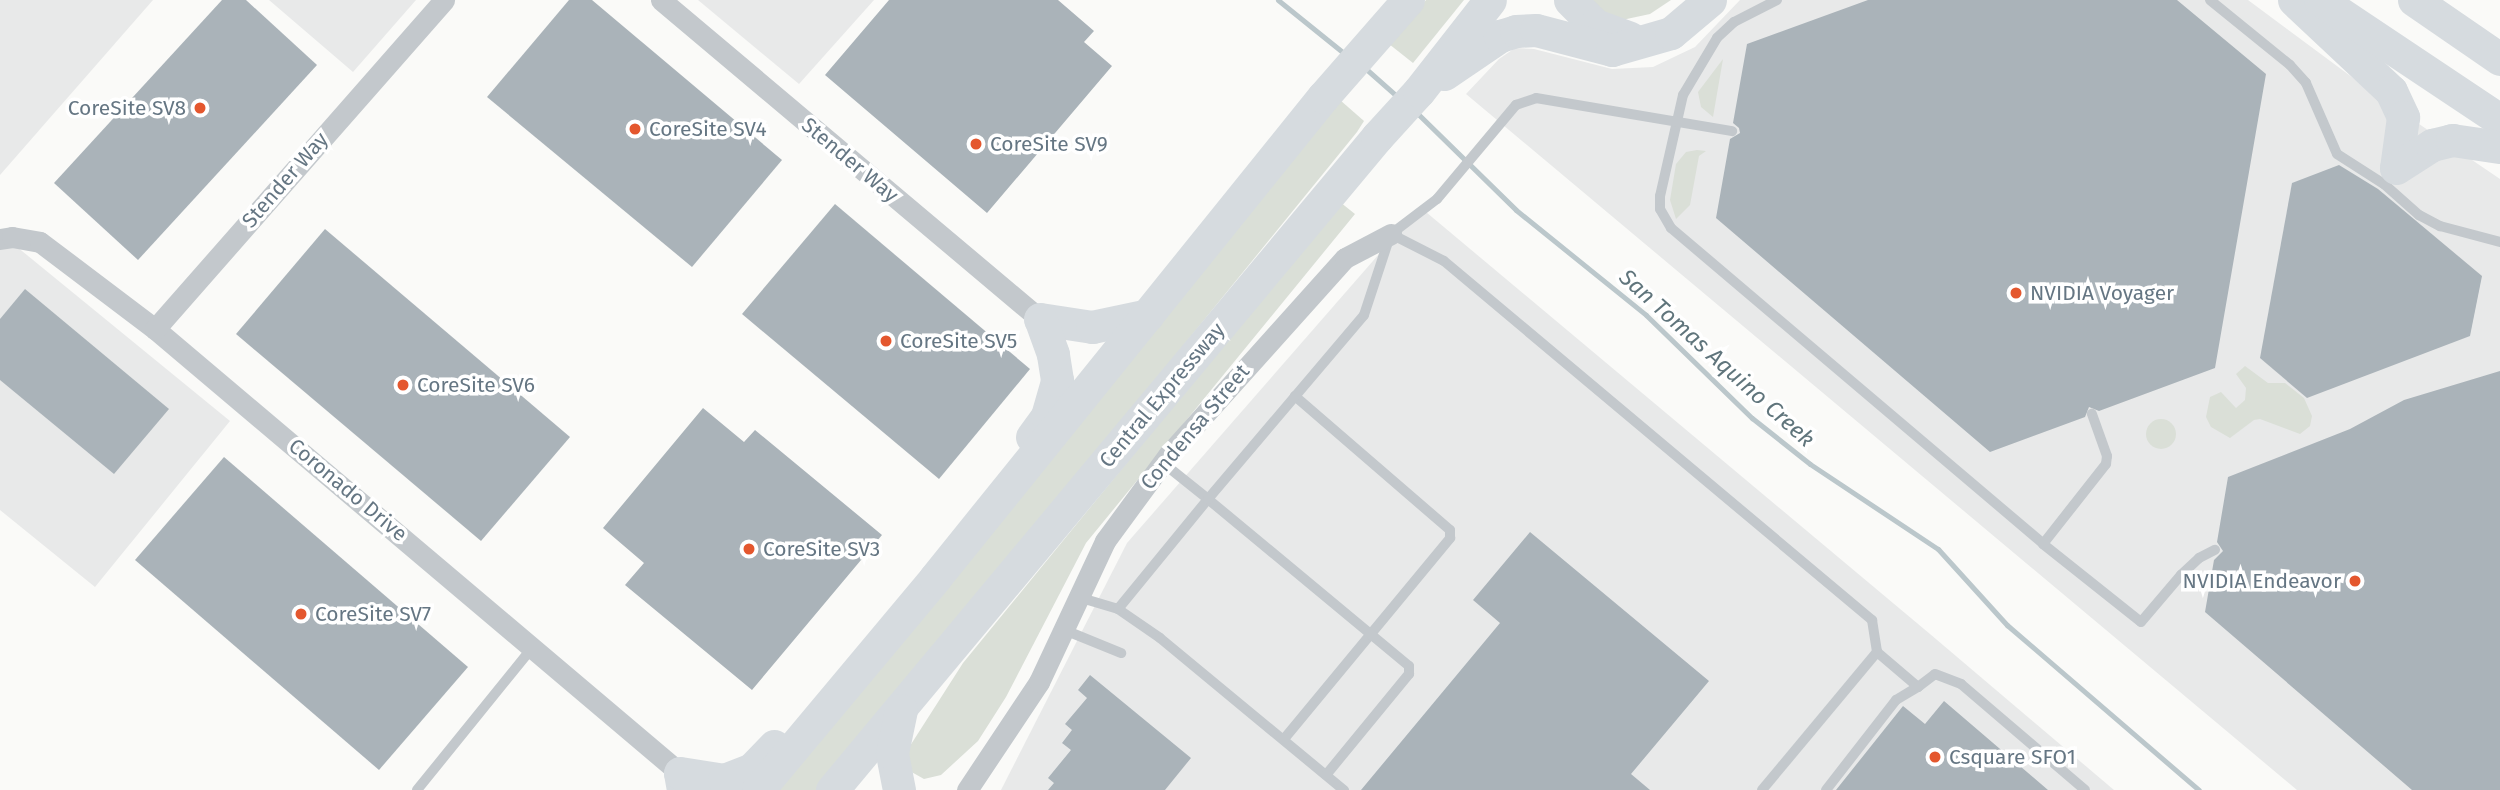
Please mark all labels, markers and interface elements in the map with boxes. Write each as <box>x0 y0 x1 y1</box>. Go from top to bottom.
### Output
place label: CoreSite SV8 <box>68 95 186 121</box>
marker: CoreSite SV8 <box>192 100 208 116</box>
street label: Stender Way <box>797 112 903 208</box>
place label: CoreSite SV4 <box>649 116 767 142</box>
marker: CoreSite SV4 <box>627 121 643 137</box>
street label: Stender Way <box>237 127 333 233</box>
place label: CoreSite SV9 <box>990 131 1108 157</box>
marker: CoreSite SV9 <box>968 136 984 152</box>
water label: San Tomas Aquino Creek <box>1614 263 1820 453</box>
place label: NVIDIA Voyager <box>2030 280 2174 306</box>
marker: NVIDIA Voyager <box>2008 285 2024 301</box>
street label: Central Expressway <box>1094 317 1230 473</box>
place label: CoreSite SV5 <box>900 328 1017 354</box>
marker: CoreSite SV5 <box>878 333 894 349</box>
street label: Condensa Street <box>1135 359 1255 495</box>
place label: CoreSite SV6 <box>417 372 535 398</box>
marker: CoreSite SV6 <box>395 377 411 393</box>
street label: Coronado Drive <box>284 433 412 547</box>
place label: CoreSite SV3 <box>763 536 880 562</box>
marker: CoreSite SV3 <box>741 541 757 557</box>
place label: NVIDIA Endeavor <box>2183 568 2341 594</box>
marker: NVIDIA Endeavor <box>2347 573 2363 589</box>
place label: CoreSite SV7 <box>315 601 431 627</box>
marker: CoreSite SV7 <box>293 606 309 622</box>
place label: Csquare SFO1 <box>1949 744 2076 770</box>
marker: Csquare SFO1 <box>1927 749 1943 765</box>

